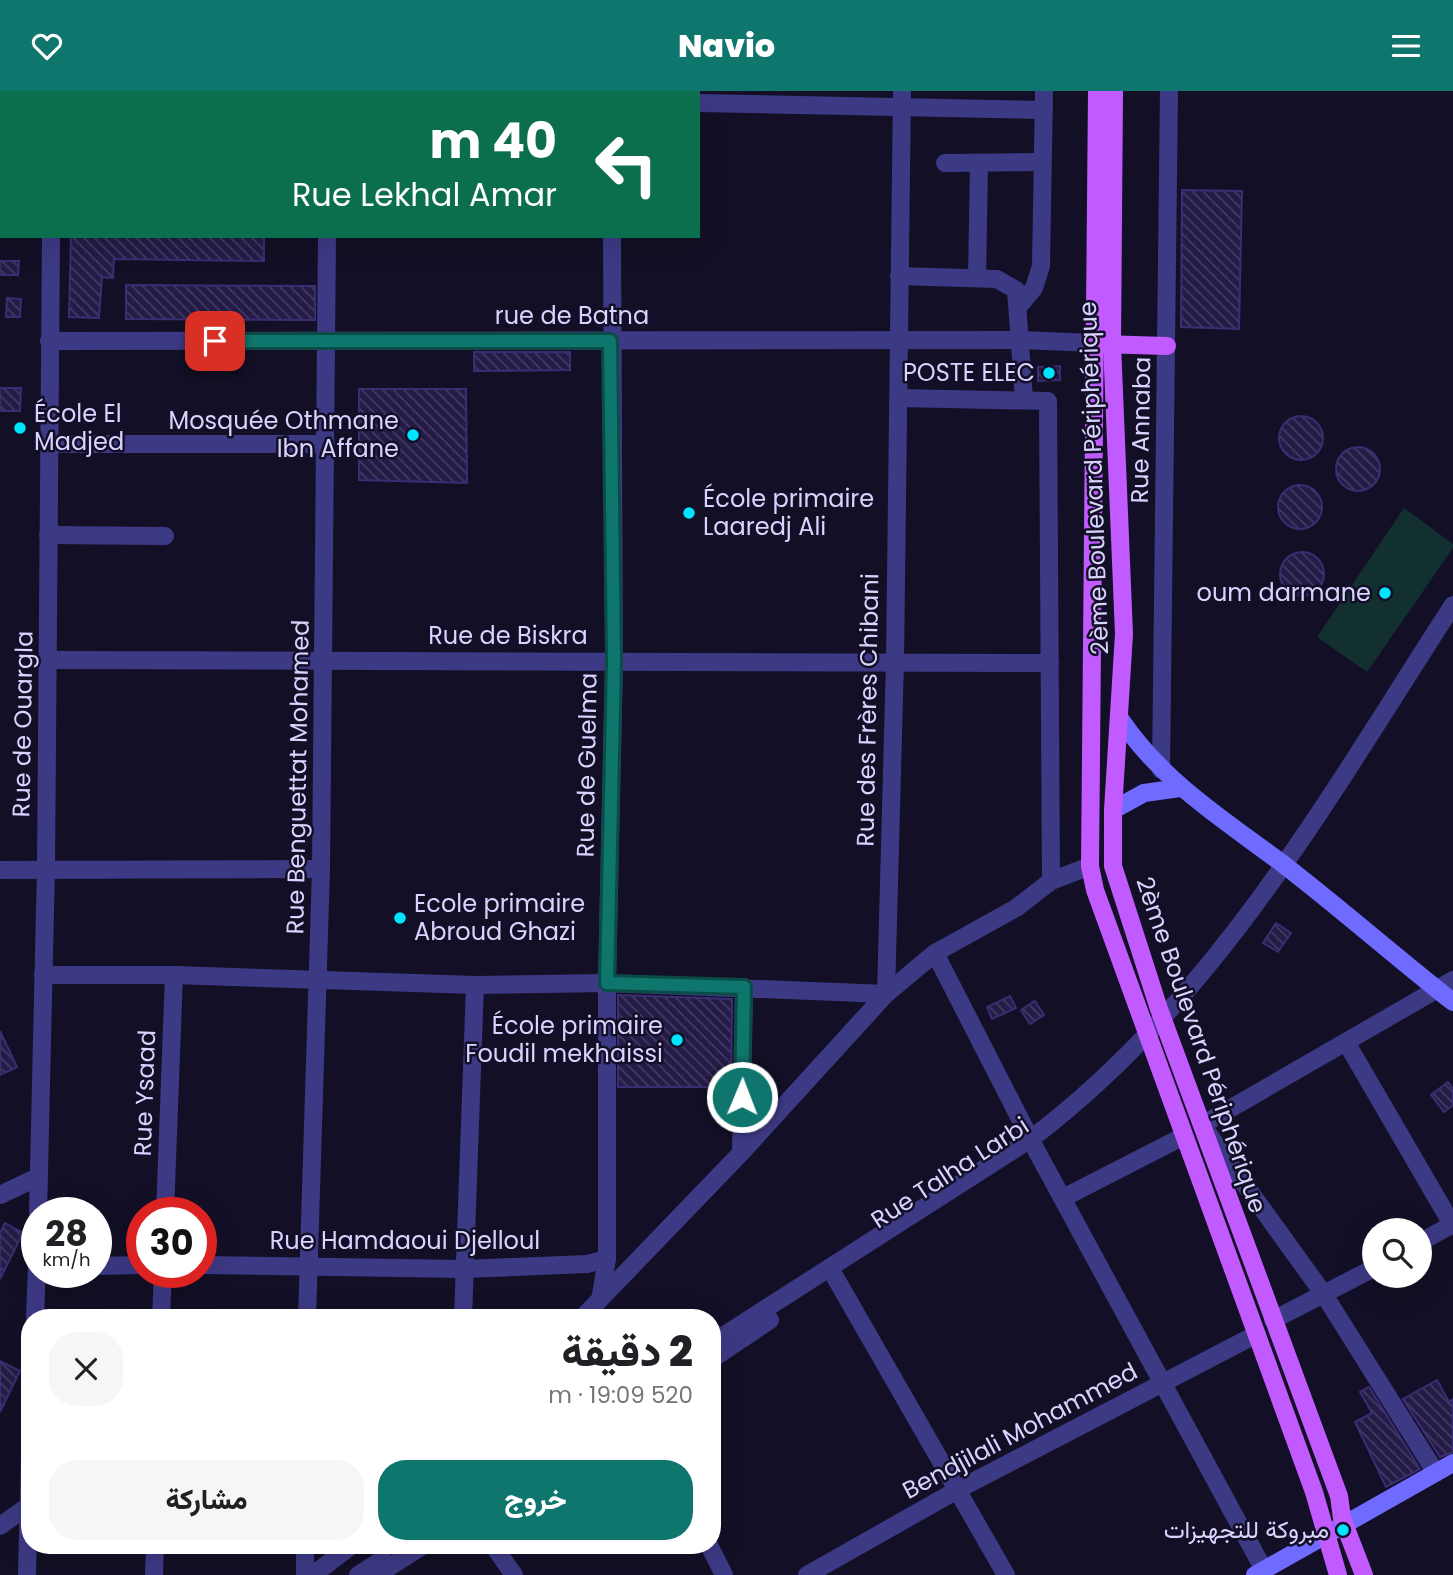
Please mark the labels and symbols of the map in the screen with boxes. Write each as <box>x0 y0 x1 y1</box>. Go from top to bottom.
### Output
street label: rue de Batna <box>495 299 649 332</box>
street label: 2ème Boulevard Périphérique <box>1071 301 1116 655</box>
pin <box>185 311 245 371</box>
place label: POSTE ELEC <box>903 356 1035 389</box>
street label: Rue Annaba <box>1123 356 1158 504</box>
marker: POSTE ELEC <box>1041 365 1057 381</box>
place label: École El Madjed <box>34 397 124 458</box>
place label: Mosquée Othmane Ibn Affane <box>169 404 399 465</box>
marker: École El Madjed <box>12 420 28 436</box>
marker: Mosquée Othmane Ibn Affane <box>405 427 421 443</box>
place label: École primaire Laaredj Ali <box>703 482 874 543</box>
marker: École primaire Laaredj Ali <box>681 505 697 521</box>
street label: Rue des Frères Chibani <box>849 573 886 847</box>
place label: oum darmane <box>1197 576 1371 609</box>
marker: oum darmane <box>1377 585 1393 601</box>
street label: Rue Benguettat Mohamed <box>278 619 317 935</box>
street label: Rue de Biskra <box>428 619 588 652</box>
street label: Rue de Ouargla <box>4 630 41 818</box>
street label: Rue de Guelma <box>568 672 605 858</box>
street label: 2ème Boulevard Périphérique <box>1128 872 1275 1217</box>
place label: Ecole primaire Abroud Ghazi <box>414 887 585 948</box>
marker: Ecole primaire Abroud Ghazi <box>392 910 408 926</box>
place label: École primaire Foudil mekhaissi <box>465 1009 663 1070</box>
street label: Rue Ysaad <box>126 1029 163 1157</box>
marker: École primaire Foudil mekhaissi <box>669 1032 685 1048</box>
position arrow <box>705 1060 779 1134</box>
street label: Rue Talha Larbi <box>864 1109 1035 1236</box>
speed limit sign: 30 <box>126 1197 217 1288</box>
street label: Rue Hamdaoui Djelloul <box>270 1224 540 1257</box>
street label: Bendjilali Mohammed <box>897 1355 1143 1507</box>
place label: مبروكة للتجهيزات <box>1164 1513 1329 1546</box>
marker: مبروكة للتجهيزات <box>1335 1522 1351 1538</box>

